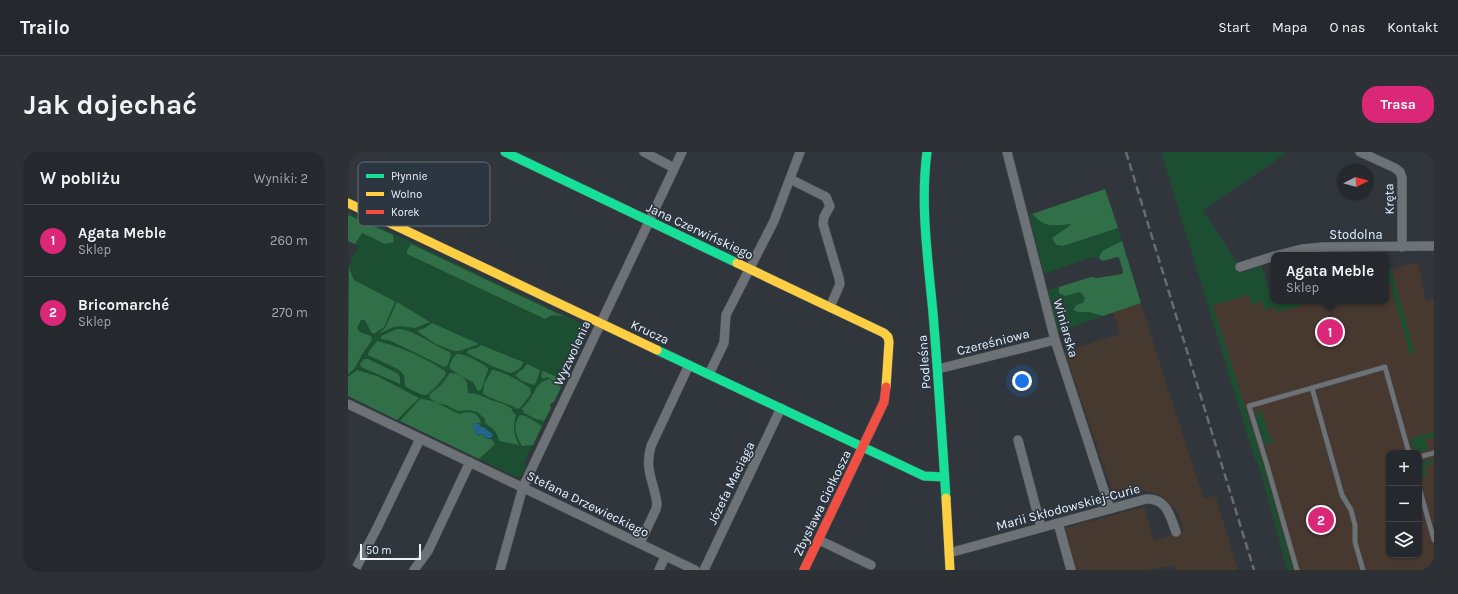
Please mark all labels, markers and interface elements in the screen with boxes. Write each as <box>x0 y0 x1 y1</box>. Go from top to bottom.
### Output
text: Trailo <box>20 17 70 39</box>
text: Start <box>1218 19 1250 36</box>
text: Mapa <box>1272 19 1307 36</box>
text: O nas <box>1329 19 1365 36</box>
text: Kontakt <box>1387 19 1438 36</box>
button: Trasa <box>1362 86 1434 123</box>
text: Jak dojechać <box>24 88 197 121</box>
legend <box>358 162 490 226</box>
north arrow <box>1338 164 1374 200</box>
text: W pobliżu <box>40 168 121 188</box>
text: Płynnie <box>391 170 428 183</box>
text: Wyniki: 2 <box>254 171 308 186</box>
street label: Kręta <box>1381 183 1397 215</box>
text: Wolno <box>391 188 422 201</box>
street label: Jana Czerwińskiego <box>644 200 756 262</box>
text: Korek <box>391 206 420 219</box>
text: Agata Meble <box>78 224 166 242</box>
street label: Stodolna <box>1329 227 1383 242</box>
text: 1 <box>51 233 55 248</box>
text: 260 m <box>270 233 308 248</box>
text: Sklep <box>78 242 111 257</box>
popup <box>1271 252 1389 304</box>
text: Agata Meble <box>1286 262 1374 280</box>
text: Sklep <box>1286 280 1319 295</box>
text: Bricomarché <box>78 296 169 314</box>
street label: Winiarska <box>1050 297 1082 359</box>
text: 2 <box>49 305 57 320</box>
text: 270 m <box>271 305 308 320</box>
text: Sklep <box>78 314 111 329</box>
street label: Krucza <box>628 317 672 347</box>
pin: 1 <box>1317 317 1343 347</box>
street label: Wyzwolenia <box>551 318 593 388</box>
street label: Czereśniowa <box>955 326 1031 358</box>
street label: Podleśna <box>915 334 933 390</box>
your location <box>1012 371 1032 391</box>
street label: Józefa Maciąga <box>704 439 758 527</box>
street label: Zbysława Ciołkosza <box>790 448 854 558</box>
map controls <box>1386 450 1422 558</box>
button: + <box>1386 450 1422 486</box>
street label: Stefana Drzewieckiego <box>524 468 652 540</box>
street label: Marii Skłodowskiej-Curie <box>994 480 1142 533</box>
button: − <box>1386 486 1422 522</box>
pin: 2 <box>1308 505 1334 535</box>
button: layers <box>1386 522 1422 558</box>
scale bar <box>360 542 421 561</box>
text: 50 m <box>366 544 392 557</box>

